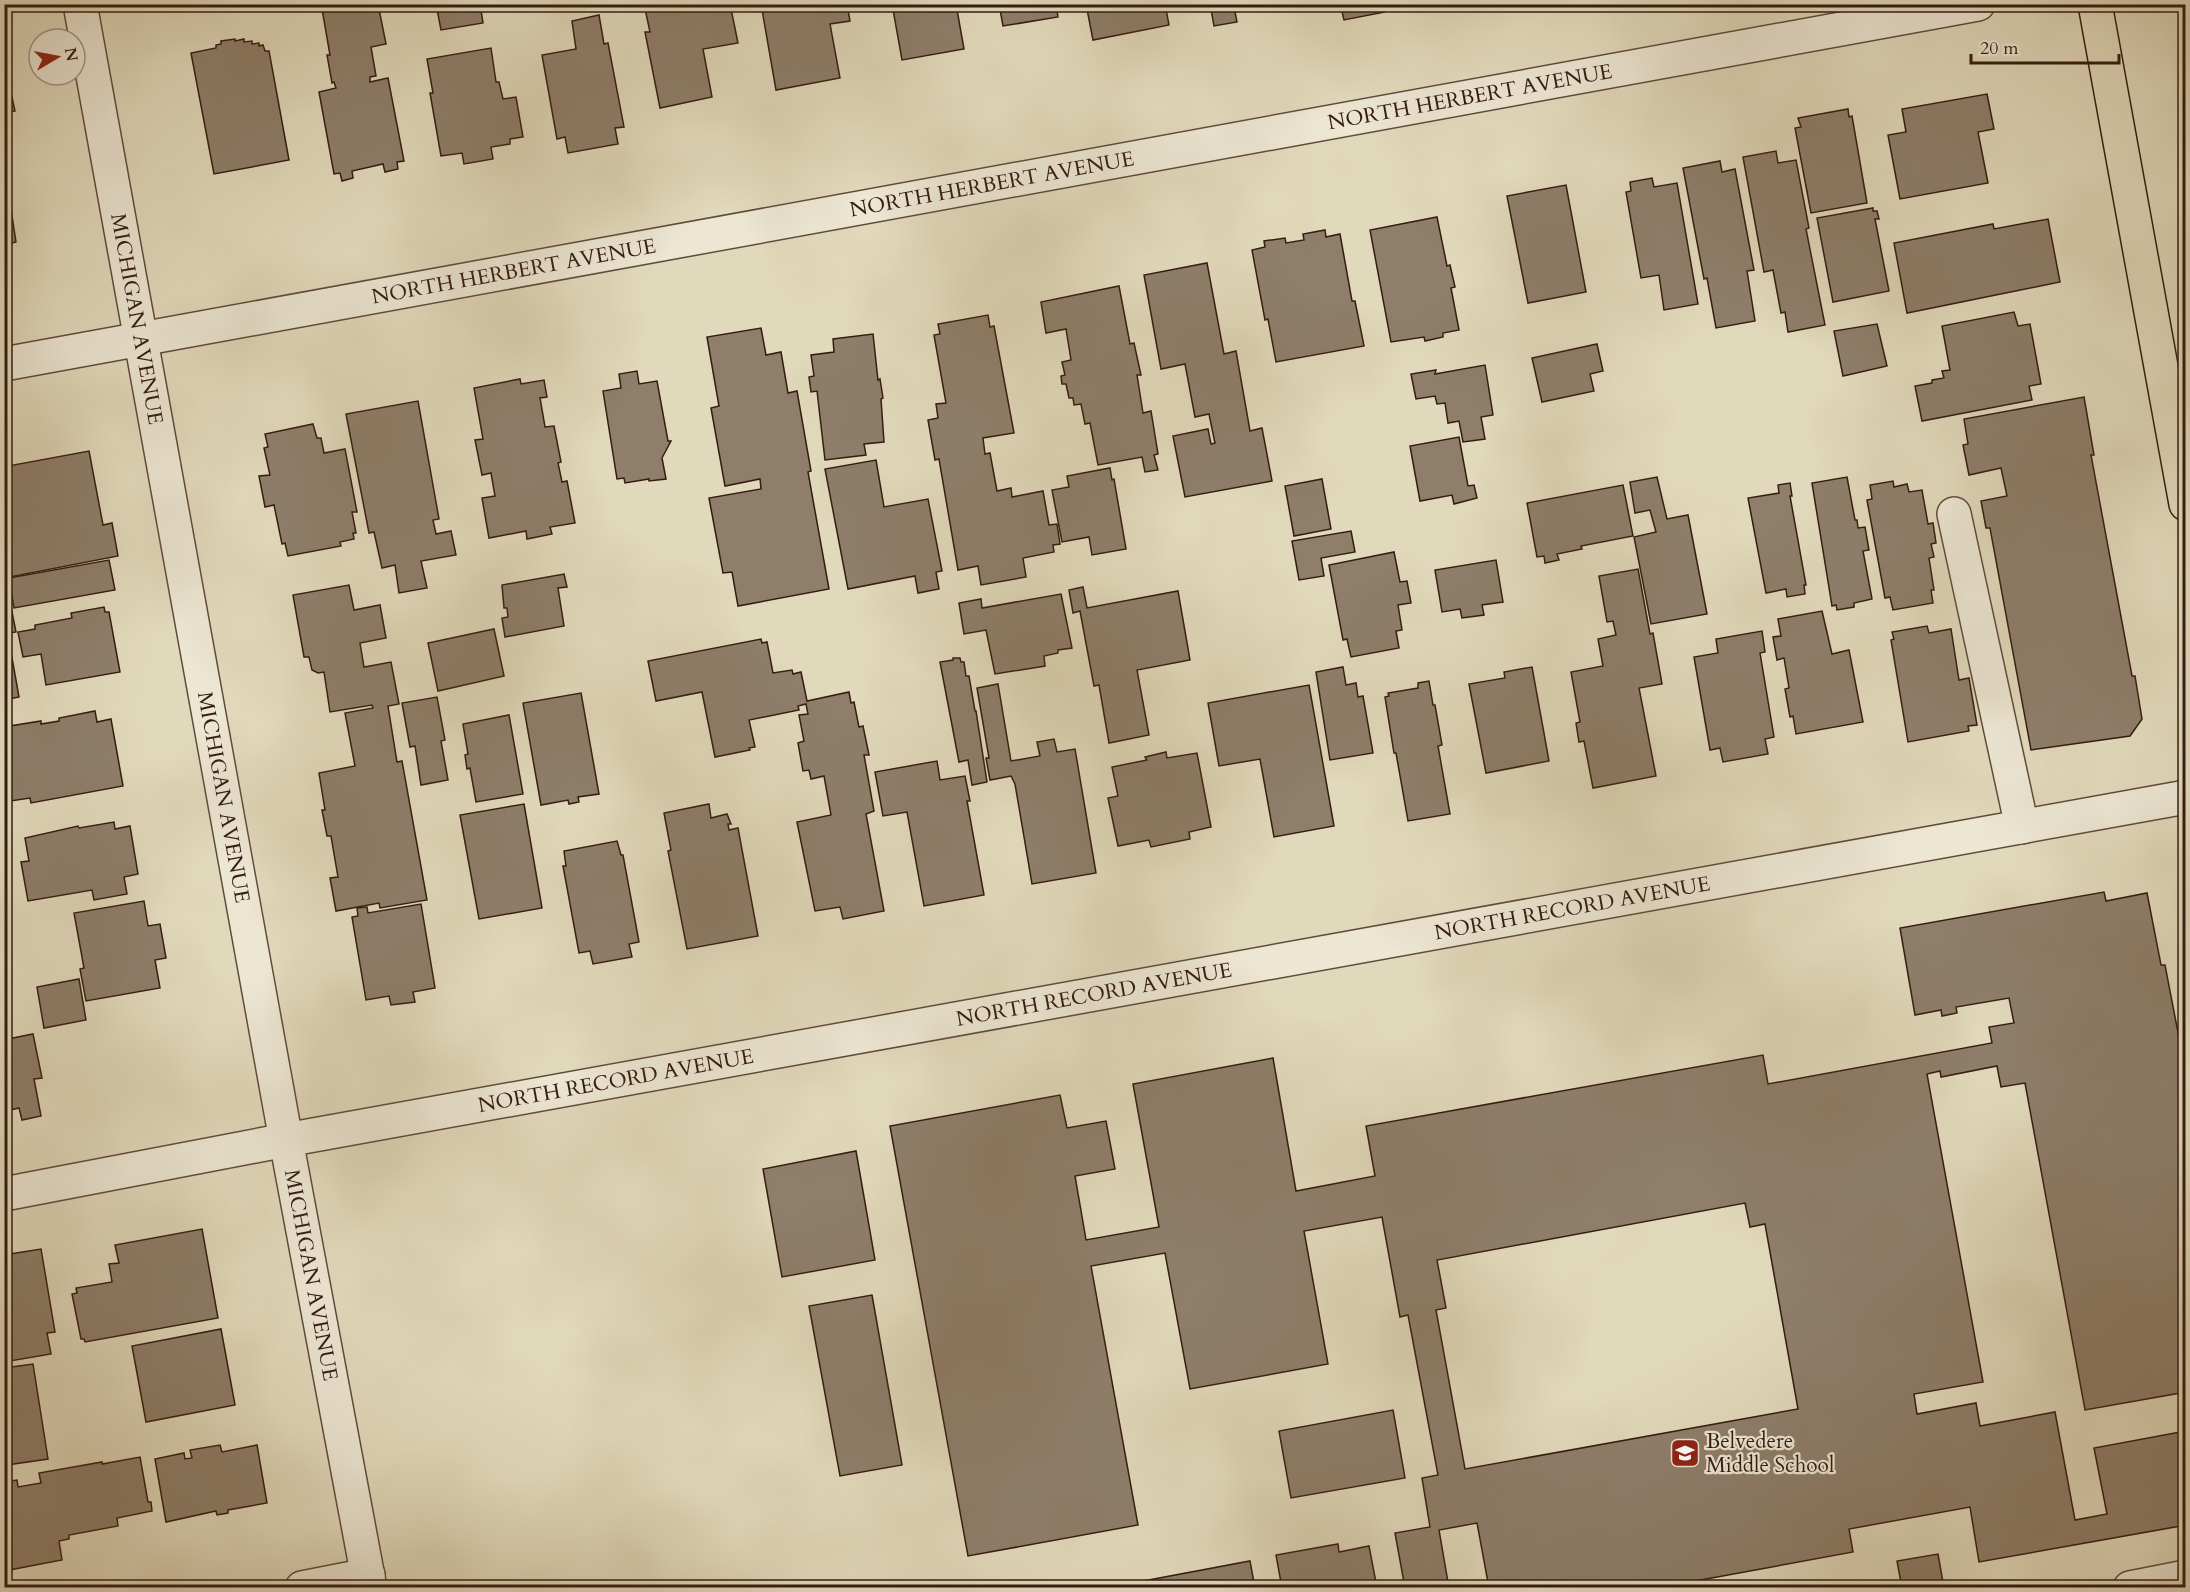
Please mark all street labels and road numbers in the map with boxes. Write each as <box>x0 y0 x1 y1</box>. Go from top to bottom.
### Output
street label: NORTH HERBERT AVENUE <box>1325 57 1614 137</box>
street label: NORTH HERBERT AVENUE <box>847 144 1136 224</box>
street label: MICHIGAN AVENUE <box>104 211 170 427</box>
street label: NORTH HERBERT AVENUE <box>369 231 658 311</box>
street label: MICHIGAN AVENUE <box>190 689 257 905</box>
street label: NORTH RECORD AVENUE <box>1432 869 1712 947</box>
street label: NORTH RECORD AVENUE <box>954 955 1234 1033</box>
street label: NORTH RECORD AVENUE <box>475 1041 756 1120</box>
street label: MICHIGAN AVENUE <box>277 1167 345 1383</box>

